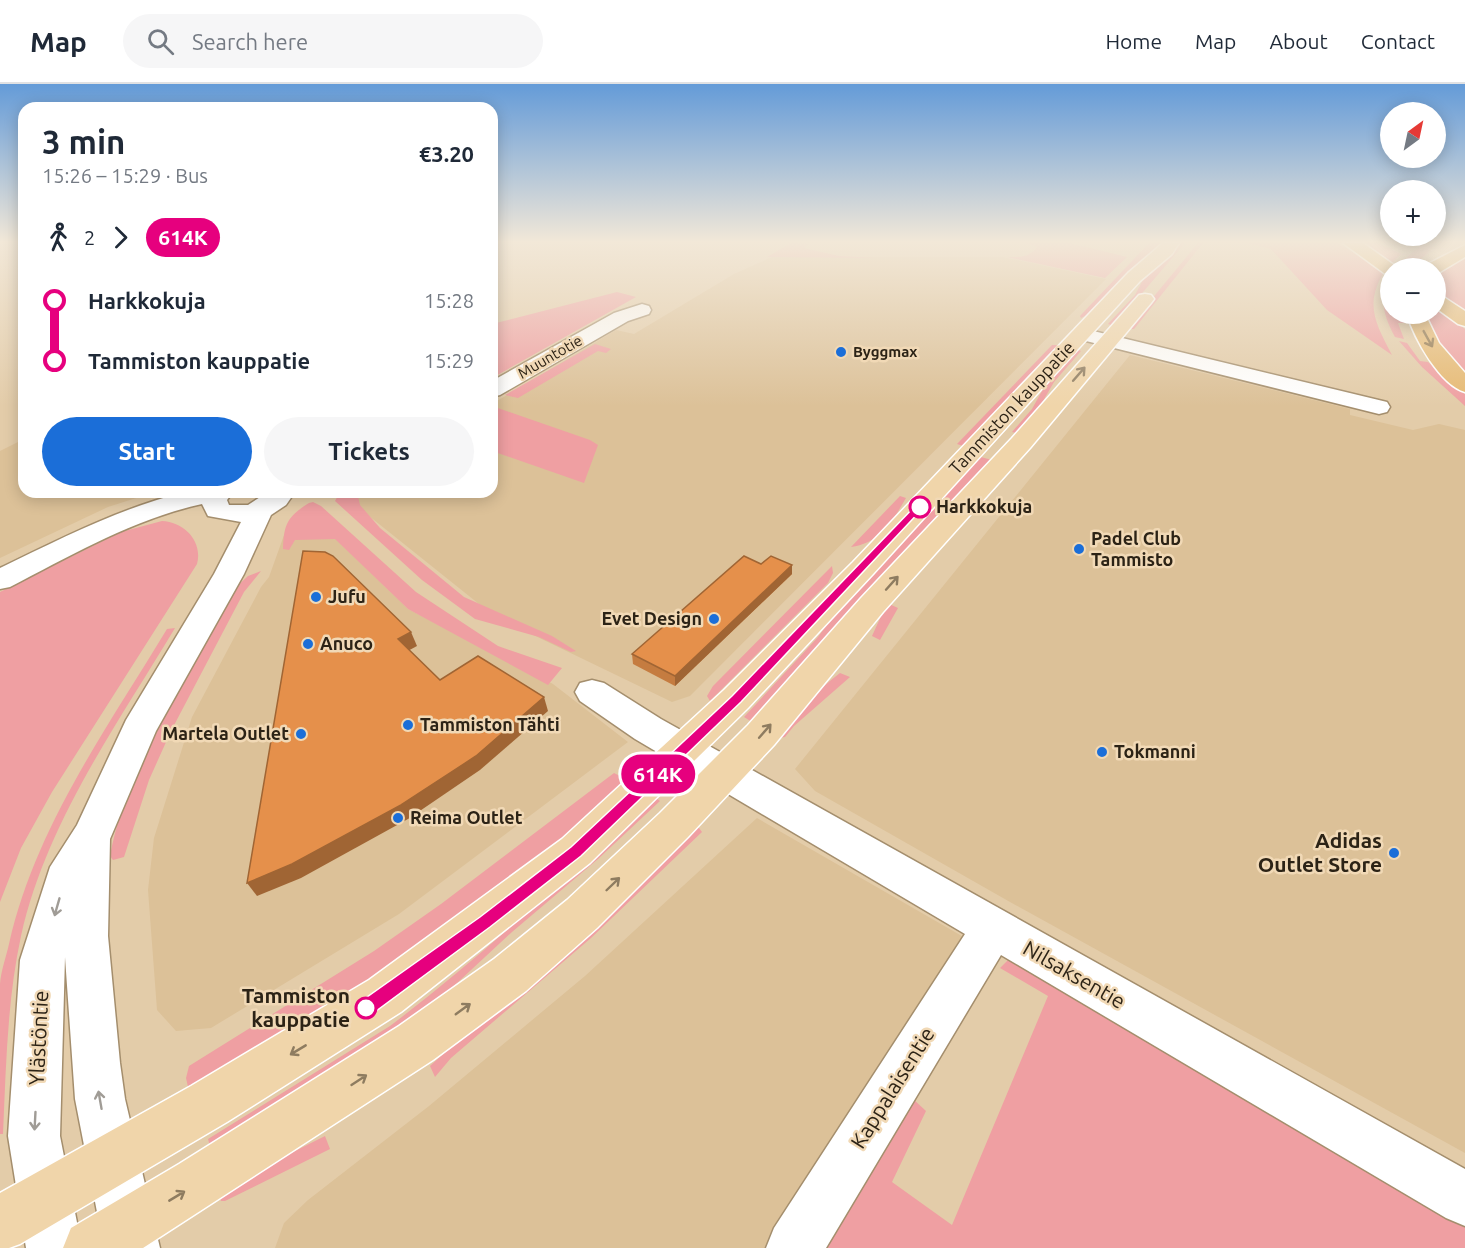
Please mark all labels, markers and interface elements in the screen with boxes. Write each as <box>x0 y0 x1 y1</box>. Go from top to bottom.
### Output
search box <box>123 14 543 68</box>
icon: search <box>144 25 177 58</box>
text: Map <box>30 26 87 57</box>
text: Search here <box>192 29 308 54</box>
text: Home <box>1105 29 1162 53</box>
text: Map <box>1195 29 1236 53</box>
text: About <box>1269 29 1328 53</box>
text: Contact <box>1361 29 1435 53</box>
north arrow <box>1380 102 1446 168</box>
map controls <box>1380 102 1446 324</box>
text: 3 min <box>42 123 125 160</box>
text: €3.20 <box>419 141 474 166</box>
text: 15:26 – 15:29 · Bus <box>42 164 208 187</box>
button: + <box>1380 180 1446 246</box>
icon: walk <box>42 221 75 254</box>
icon: forward <box>104 221 137 254</box>
text: 614K <box>158 225 208 249</box>
text: 2 <box>84 226 95 249</box>
button: − <box>1380 258 1446 324</box>
text: Harkkokuja <box>88 288 206 313</box>
text: 15:28 <box>424 289 474 312</box>
one-way arrow <box>1422 330 1434 347</box>
street label: Muuntotie <box>515 331 585 382</box>
street label: Tammiston kauppatie <box>945 337 1078 478</box>
place label: Byggmax <box>853 343 918 360</box>
marker: Byggmax <box>834 345 848 359</box>
text: Tammiston kauppatie <box>88 348 310 373</box>
text: 15:29 <box>424 349 474 372</box>
one-way arrow <box>1072 367 1086 383</box>
button: Start <box>42 417 252 486</box>
button: Tickets <box>264 417 474 486</box>
marker: Harkkokuja <box>909 496 931 518</box>
place label: Harkkokuja <box>936 496 1032 516</box>
place label: Padel Club Tammisto <box>1091 528 1181 569</box>
marker: Padel Club Tammisto <box>1072 542 1086 556</box>
one-way arrow <box>885 576 899 591</box>
place label: Jufu <box>328 586 366 606</box>
marker: Jufu <box>309 590 323 604</box>
place label: Evet Design <box>601 608 702 628</box>
marker: Evet Design <box>707 612 721 626</box>
place label: Anuco <box>320 633 373 653</box>
marker: Anuco <box>301 637 315 651</box>
place label: Tammiston Tähti <box>420 714 560 734</box>
marker: Tammiston Tähti <box>401 718 415 732</box>
place label: Martela Outlet <box>162 723 289 743</box>
one-way arrow <box>758 723 772 738</box>
marker: Martela Outlet <box>294 727 308 741</box>
place label: Tokmanni <box>1114 741 1196 761</box>
marker: Tokmanni <box>1095 745 1109 759</box>
line badge: 614K <box>616 754 700 794</box>
text: 614K <box>633 762 683 786</box>
place label: Reima Outlet <box>410 807 523 827</box>
marker: Reima Outlet <box>391 811 405 825</box>
place label: Adidas Outlet Store <box>1258 828 1382 876</box>
marker: Adidas Outlet Store <box>1387 846 1401 860</box>
one-way arrow <box>605 877 620 891</box>
one-way arrow <box>51 897 63 916</box>
street label: Nilsaksentie <box>1019 935 1130 1013</box>
place label: Tammiston kauppatie <box>242 983 350 1031</box>
street label: Ylästöntie <box>24 990 52 1086</box>
marker: Tammiston kauppatie <box>355 997 377 1019</box>
one-way arrow <box>455 1003 471 1015</box>
street label: Kappalaisentie <box>845 1023 939 1152</box>
one-way arrow <box>290 1044 307 1056</box>
one-way arrow <box>351 1073 368 1086</box>
one-way arrow <box>95 1091 106 1111</box>
one-way arrow <box>29 1110 40 1130</box>
one-way arrow <box>168 1189 185 1201</box>

